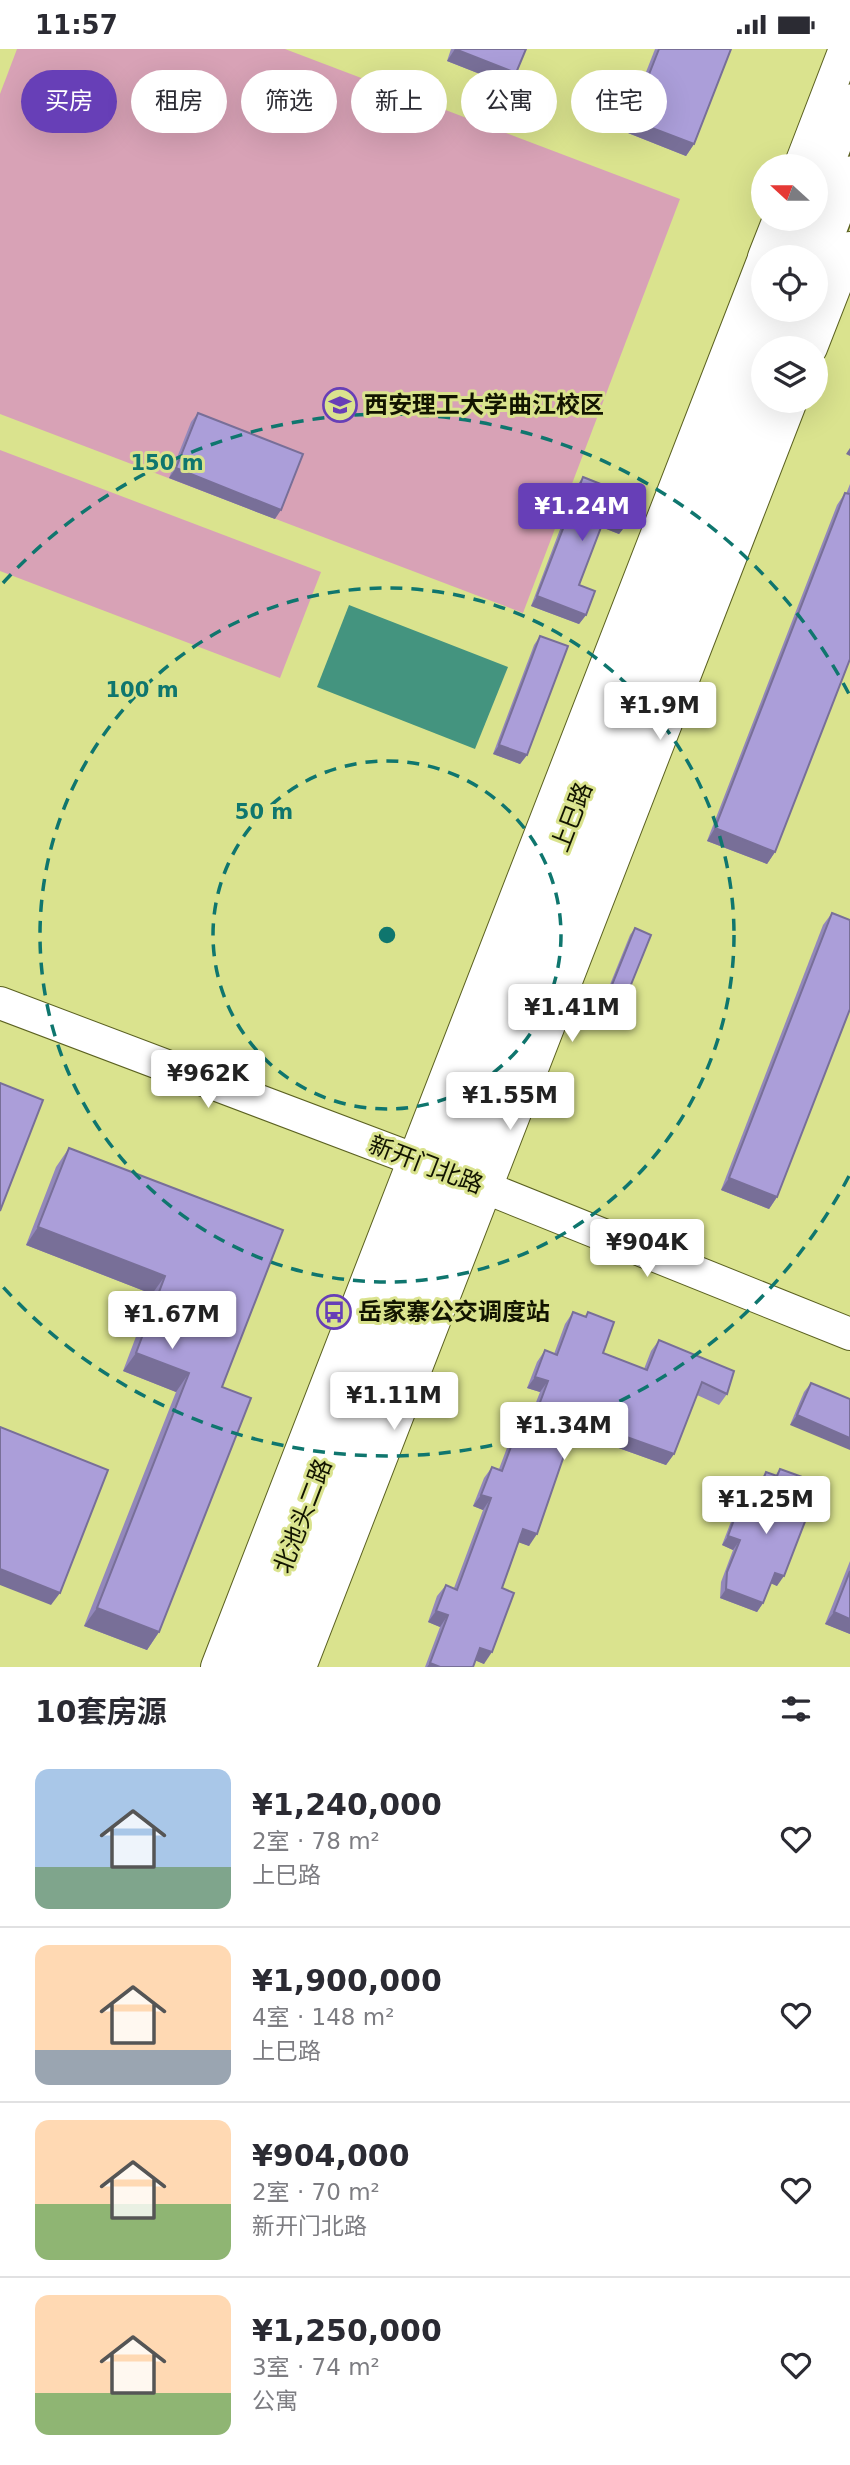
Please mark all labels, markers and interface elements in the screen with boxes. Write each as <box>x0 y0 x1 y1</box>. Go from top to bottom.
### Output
text: 11:57 <box>35 10 118 40</box>
chip: 买房 <box>21 70 117 133</box>
chip: 租房 <box>131 70 227 133</box>
chip: 筛选 <box>241 70 337 133</box>
chip: 新上 <box>351 70 447 133</box>
chip: 公寓 <box>461 70 557 133</box>
chip: 住宅 <box>571 70 667 133</box>
north arrow <box>751 154 828 231</box>
map controls <box>751 154 828 413</box>
button: locate <box>751 245 828 322</box>
button: layers <box>751 336 828 413</box>
school or university icon: 西安理工大学曲江校区 <box>321 386 359 424</box>
place label: 西安理工大学曲江校区 <box>364 391 604 419</box>
text: 150 m <box>130 451 204 475</box>
pin: ¥1.24M <box>525 483 639 543</box>
text: ¥1.24M <box>534 493 630 519</box>
text: 100 m <box>105 678 179 702</box>
pin: ¥1.9M <box>611 683 709 742</box>
text: ¥1.9M <box>620 692 700 718</box>
street label: 上巳路 <box>546 778 598 856</box>
text: 50 m <box>235 800 293 824</box>
centre of rings <box>375 923 399 947</box>
pin: ¥1.41M <box>515 985 629 1044</box>
text: ¥1.41M <box>524 994 620 1020</box>
pin: ¥962K <box>159 1051 257 1110</box>
text: ¥962K <box>167 1060 249 1086</box>
pin: ¥1.55M <box>453 1073 567 1132</box>
text: ¥1.55M <box>462 1082 558 1108</box>
street label: 新开门北路 <box>365 1130 487 1200</box>
pin: ¥904K <box>598 1219 696 1279</box>
text: ¥904K <box>606 1229 688 1255</box>
pin: ¥1.67M <box>115 1291 229 1351</box>
bus stop icon: 岳家寨公交调度站 <box>315 1293 353 1331</box>
place label: 岳家寨公交调度站 <box>358 1298 550 1326</box>
text: ¥1.67M <box>124 1301 220 1327</box>
pin: ¥1.11M <box>337 1373 451 1432</box>
text: ¥1.11M <box>346 1382 442 1408</box>
pin: ¥1.34M <box>507 1403 621 1462</box>
text: ¥1.34M <box>516 1412 612 1438</box>
street label: 北池头二路 <box>268 1455 338 1577</box>
pin: ¥1.25M <box>709 1477 823 1536</box>
text: ¥1.25M <box>718 1486 814 1512</box>
icon: filters <box>777 1690 815 1728</box>
text: 10套房源 <box>35 1694 167 1729</box>
text: ¥1,240,000 <box>252 1787 442 1822</box>
icon: home <box>91 1797 175 1881</box>
icon: heart <box>777 1820 815 1858</box>
text: 2室 · 78 m² <box>252 1828 380 1854</box>
text: 上巳路 <box>252 1862 321 1888</box>
text: ¥1,900,000 <box>252 1963 442 1998</box>
icon: home <box>91 1973 175 2057</box>
icon: heart <box>777 1996 815 2034</box>
text: 4室 · 148 m² <box>252 2004 394 2030</box>
text: 上巳路 <box>252 2038 321 2064</box>
text: ¥904,000 <box>252 2138 410 2173</box>
icon: home <box>91 2148 175 2232</box>
icon: heart <box>777 2171 815 2209</box>
text: 2室 · 70 m² <box>252 2179 380 2205</box>
text: 新开门北路 <box>252 2213 367 2239</box>
text: ¥1,250,000 <box>252 2313 442 2348</box>
icon: home <box>91 2323 175 2407</box>
icon: heart <box>777 2346 815 2384</box>
text: 3室 · 74 m² <box>252 2354 380 2380</box>
text: 公寓 <box>252 2388 298 2414</box>

